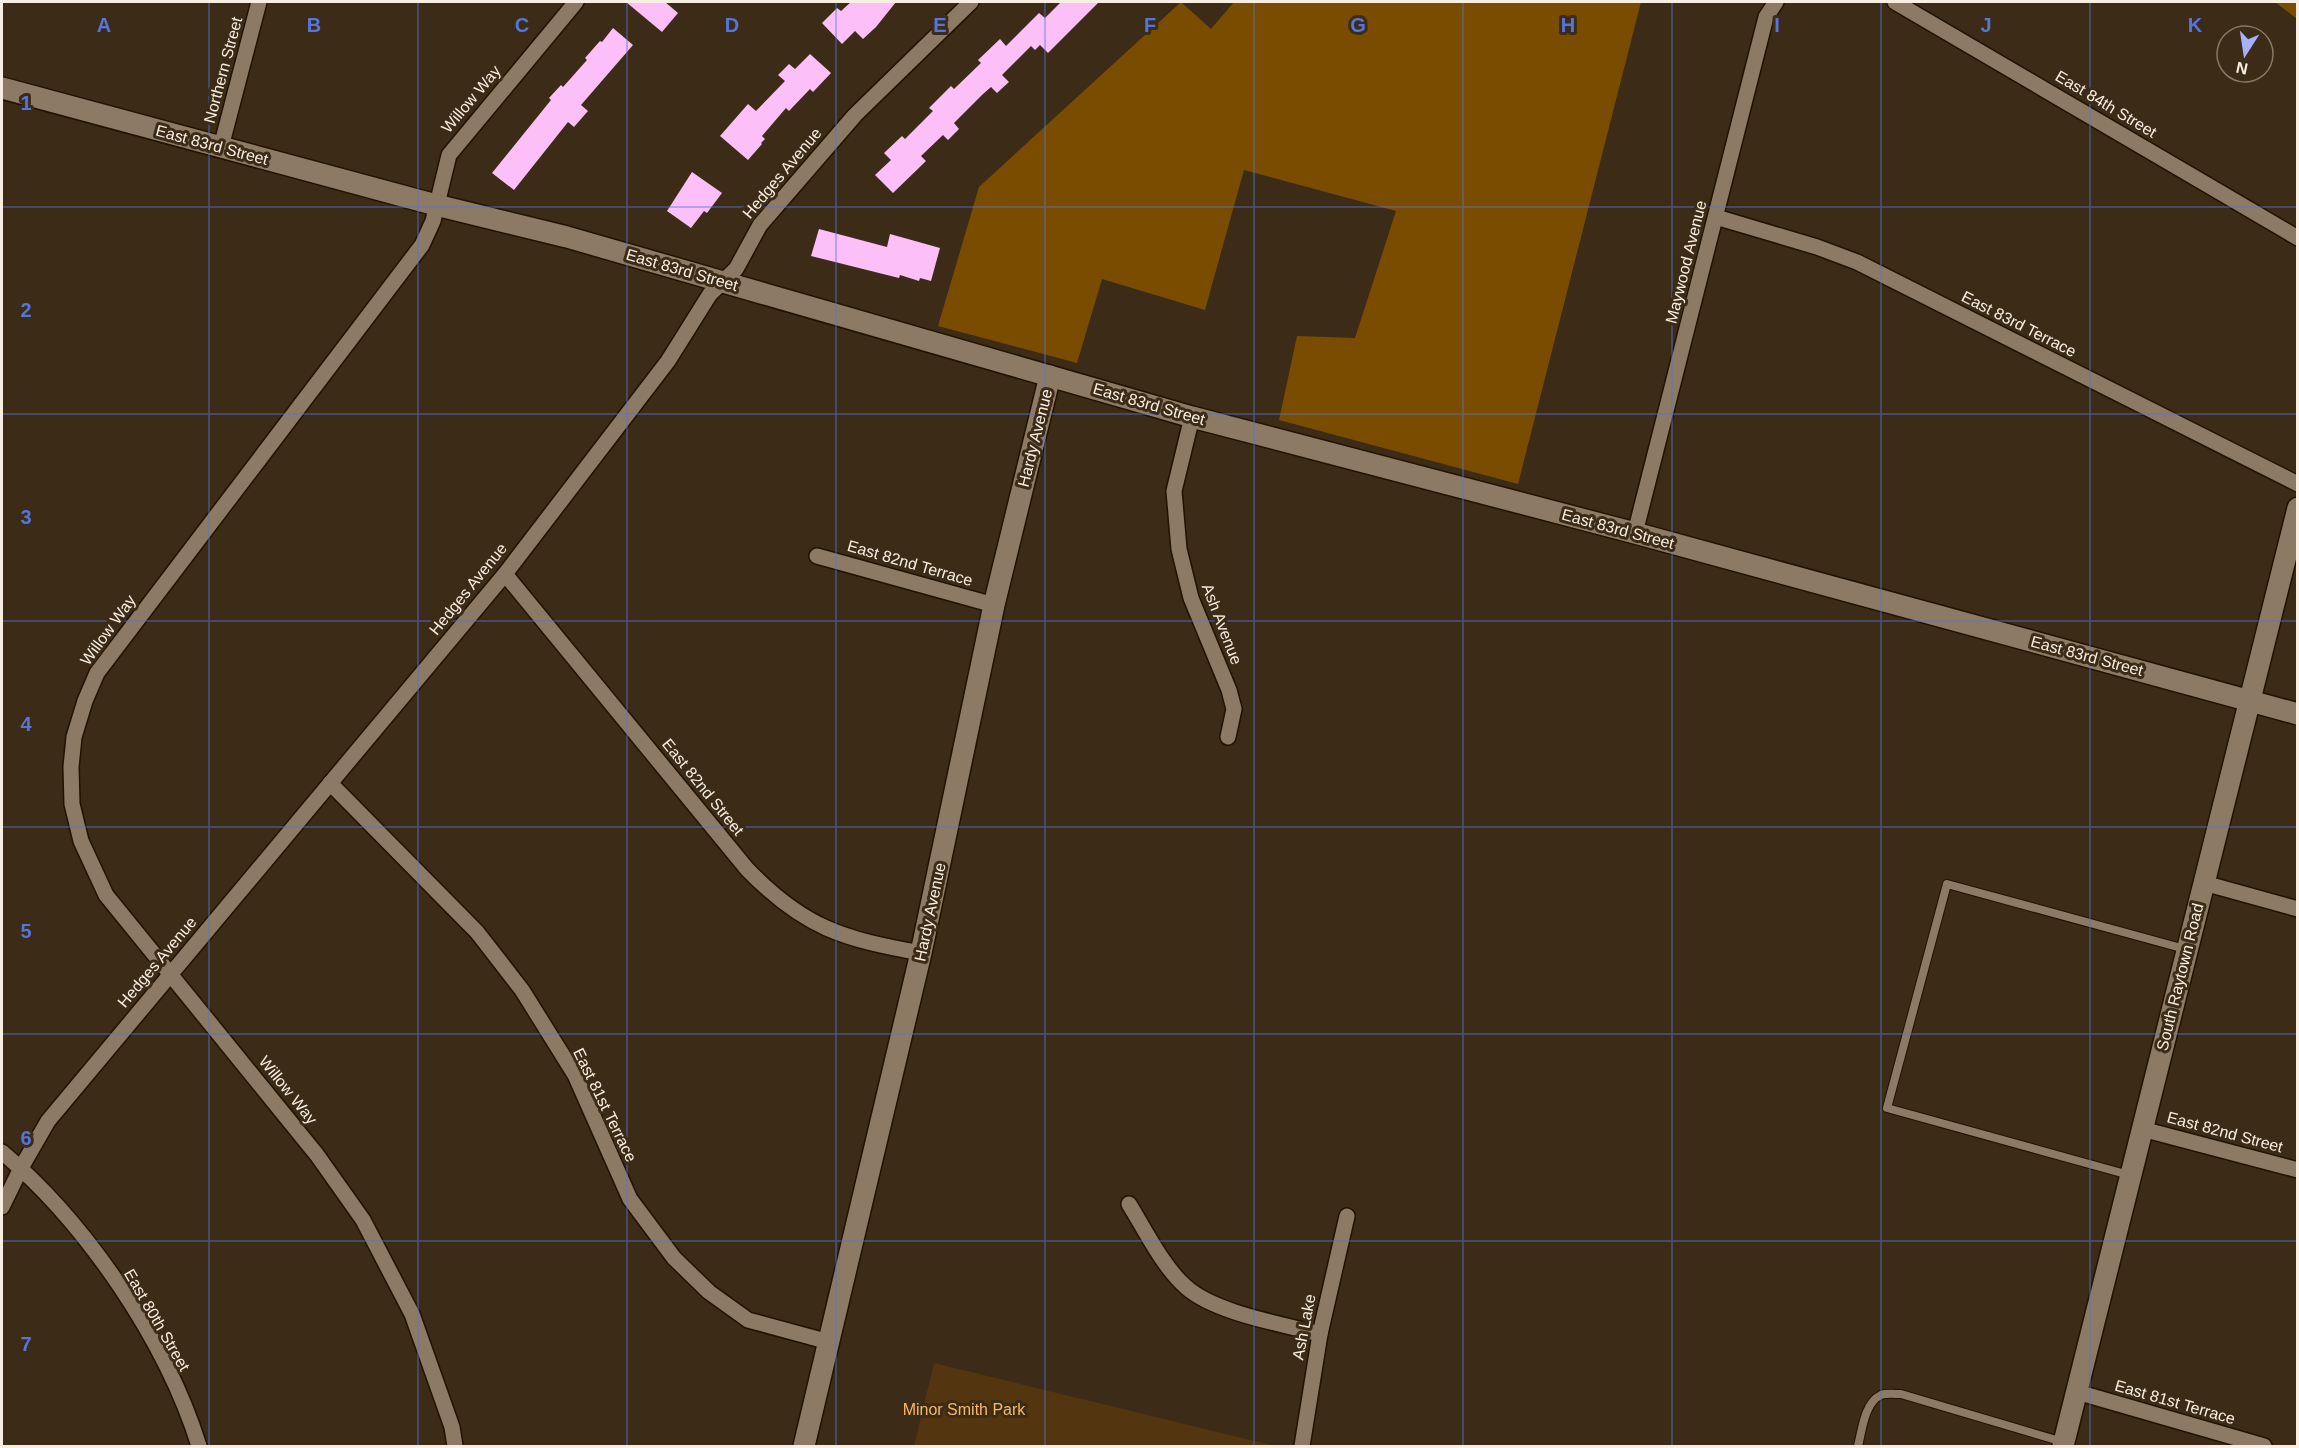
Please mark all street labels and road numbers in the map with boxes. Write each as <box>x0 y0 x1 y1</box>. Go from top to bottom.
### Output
street label: Northern Street <box>201 14 246 125</box>
street label: Willow Way <box>438 62 504 136</box>
street label: East 84th Street <box>2052 67 2160 141</box>
street label: East 83rd Street <box>154 122 271 168</box>
street label: Hedges Avenue <box>739 124 825 222</box>
street label: Maywood Avenue <box>1663 199 1710 325</box>
street label: East 83rd Street <box>624 246 740 294</box>
street label: East 83rd Terrace <box>1959 288 2079 360</box>
street label: East 83rd Street <box>1091 380 1207 428</box>
street label: Hardy Avenue <box>1015 387 1055 489</box>
street label: East 83rd Street <box>1560 506 1677 552</box>
street label: East 82nd Terrace <box>845 537 975 589</box>
street label: Hedges Avenue <box>426 540 510 638</box>
street label: Ash Avenue <box>1199 581 1245 667</box>
street label: Willow Way <box>77 592 139 668</box>
street label: East 83rd Street <box>2029 633 2146 679</box>
street label: East 82nd Street <box>659 735 747 839</box>
street label: Hardy Avenue <box>911 861 949 963</box>
street label: South Raytown Road <box>2153 902 2207 1052</box>
street label: Hedges Avenue <box>114 913 200 1011</box>
street label: East 81st Terrace <box>570 1045 640 1165</box>
street label: Willow Way <box>256 1053 320 1127</box>
street label: East 82nd Street <box>2165 1108 2285 1156</box>
street label: East 80th Street <box>121 1266 193 1374</box>
street label: Ash Lake <box>1289 1293 1319 1361</box>
street label: East 81st Terrace <box>2113 1377 2237 1427</box>

